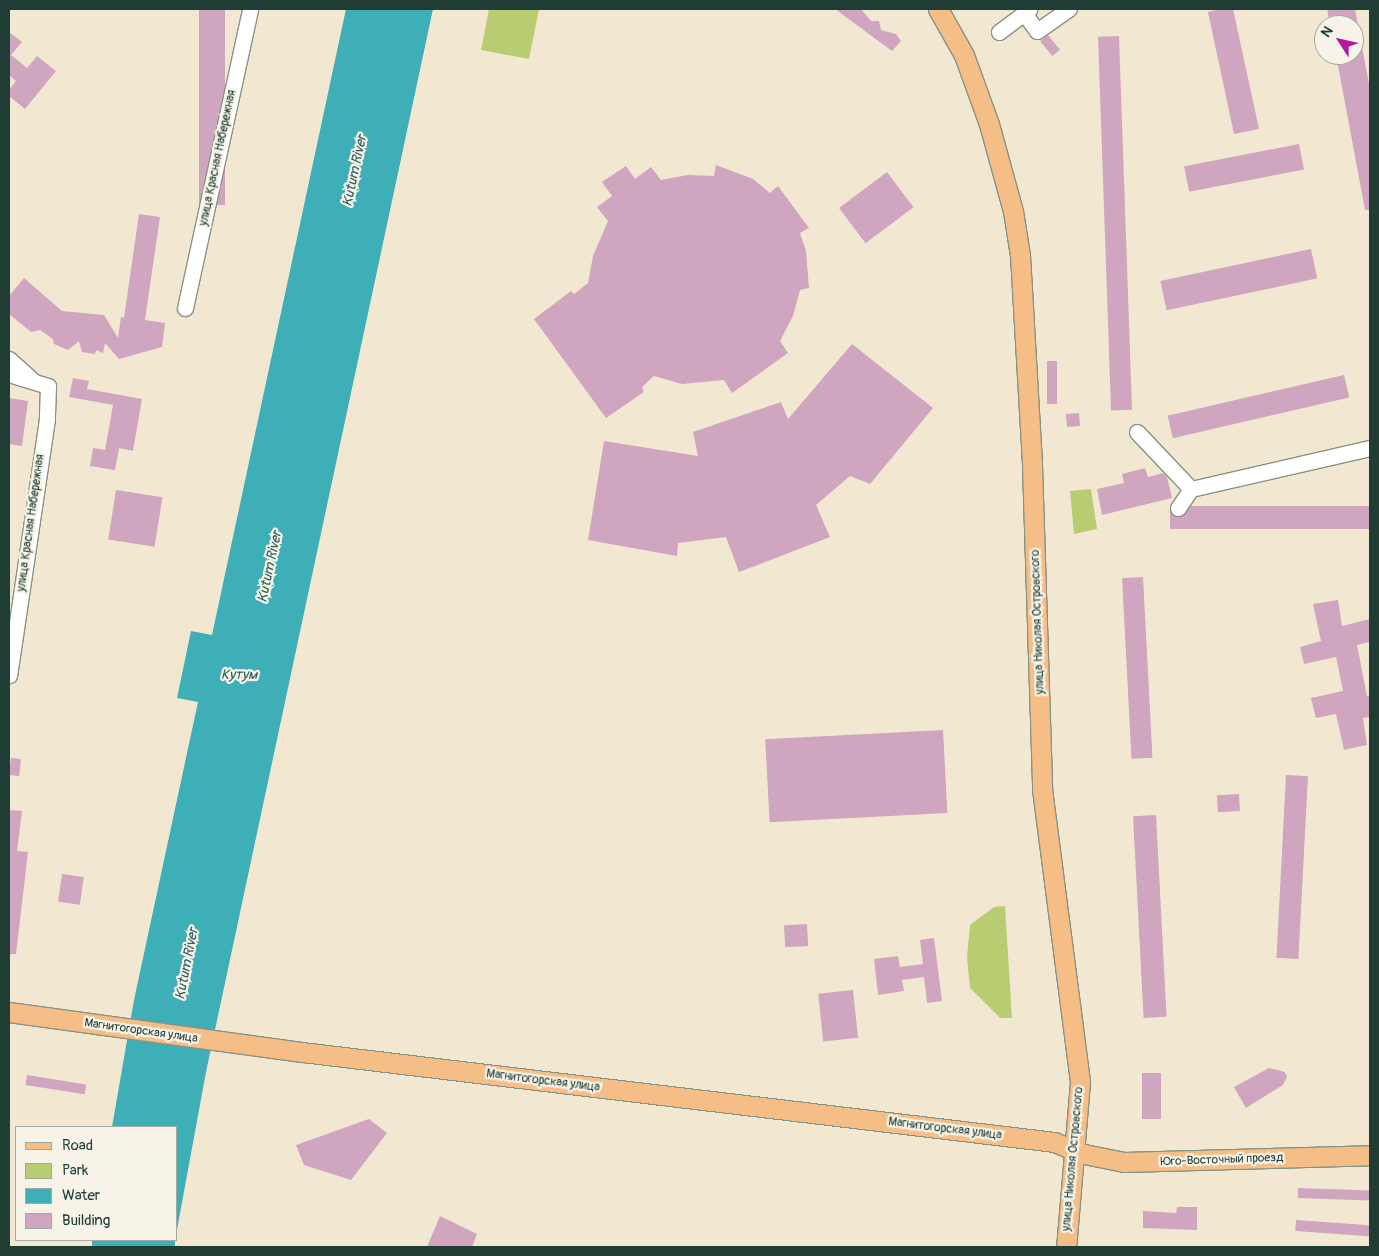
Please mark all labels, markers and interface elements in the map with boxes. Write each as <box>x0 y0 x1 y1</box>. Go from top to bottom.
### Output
north arrow <box>1314 15 1364 65</box>
text: N <box>1317 23 1337 40</box>
street label: улица Красная Набережная <box>197 89 239 227</box>
water label: Kutum River <box>339 134 371 208</box>
street label: улица Красная Набережная <box>14 453 48 593</box>
water label: Kutum River <box>254 530 286 604</box>
street label: улица Николая Островского <box>1028 549 1048 695</box>
water label: Кутум <box>221 667 257 683</box>
water label: Kutum River <box>172 927 202 1001</box>
street label: Магнитогорская улица <box>83 1016 199 1046</box>
street label: Магнитогорская улица <box>485 1067 601 1095</box>
street label: улица Николая Островского <box>1060 1086 1086 1232</box>
street label: Магнитогорская улица <box>887 1115 1003 1143</box>
legend <box>15 1126 178 1241</box>
text: Road <box>62 1136 93 1155</box>
street label: Юго-Восточный проезд <box>1160 1151 1284 1169</box>
text: Park <box>62 1161 88 1180</box>
text: Water <box>62 1186 100 1205</box>
text: Building <box>62 1211 110 1230</box>

